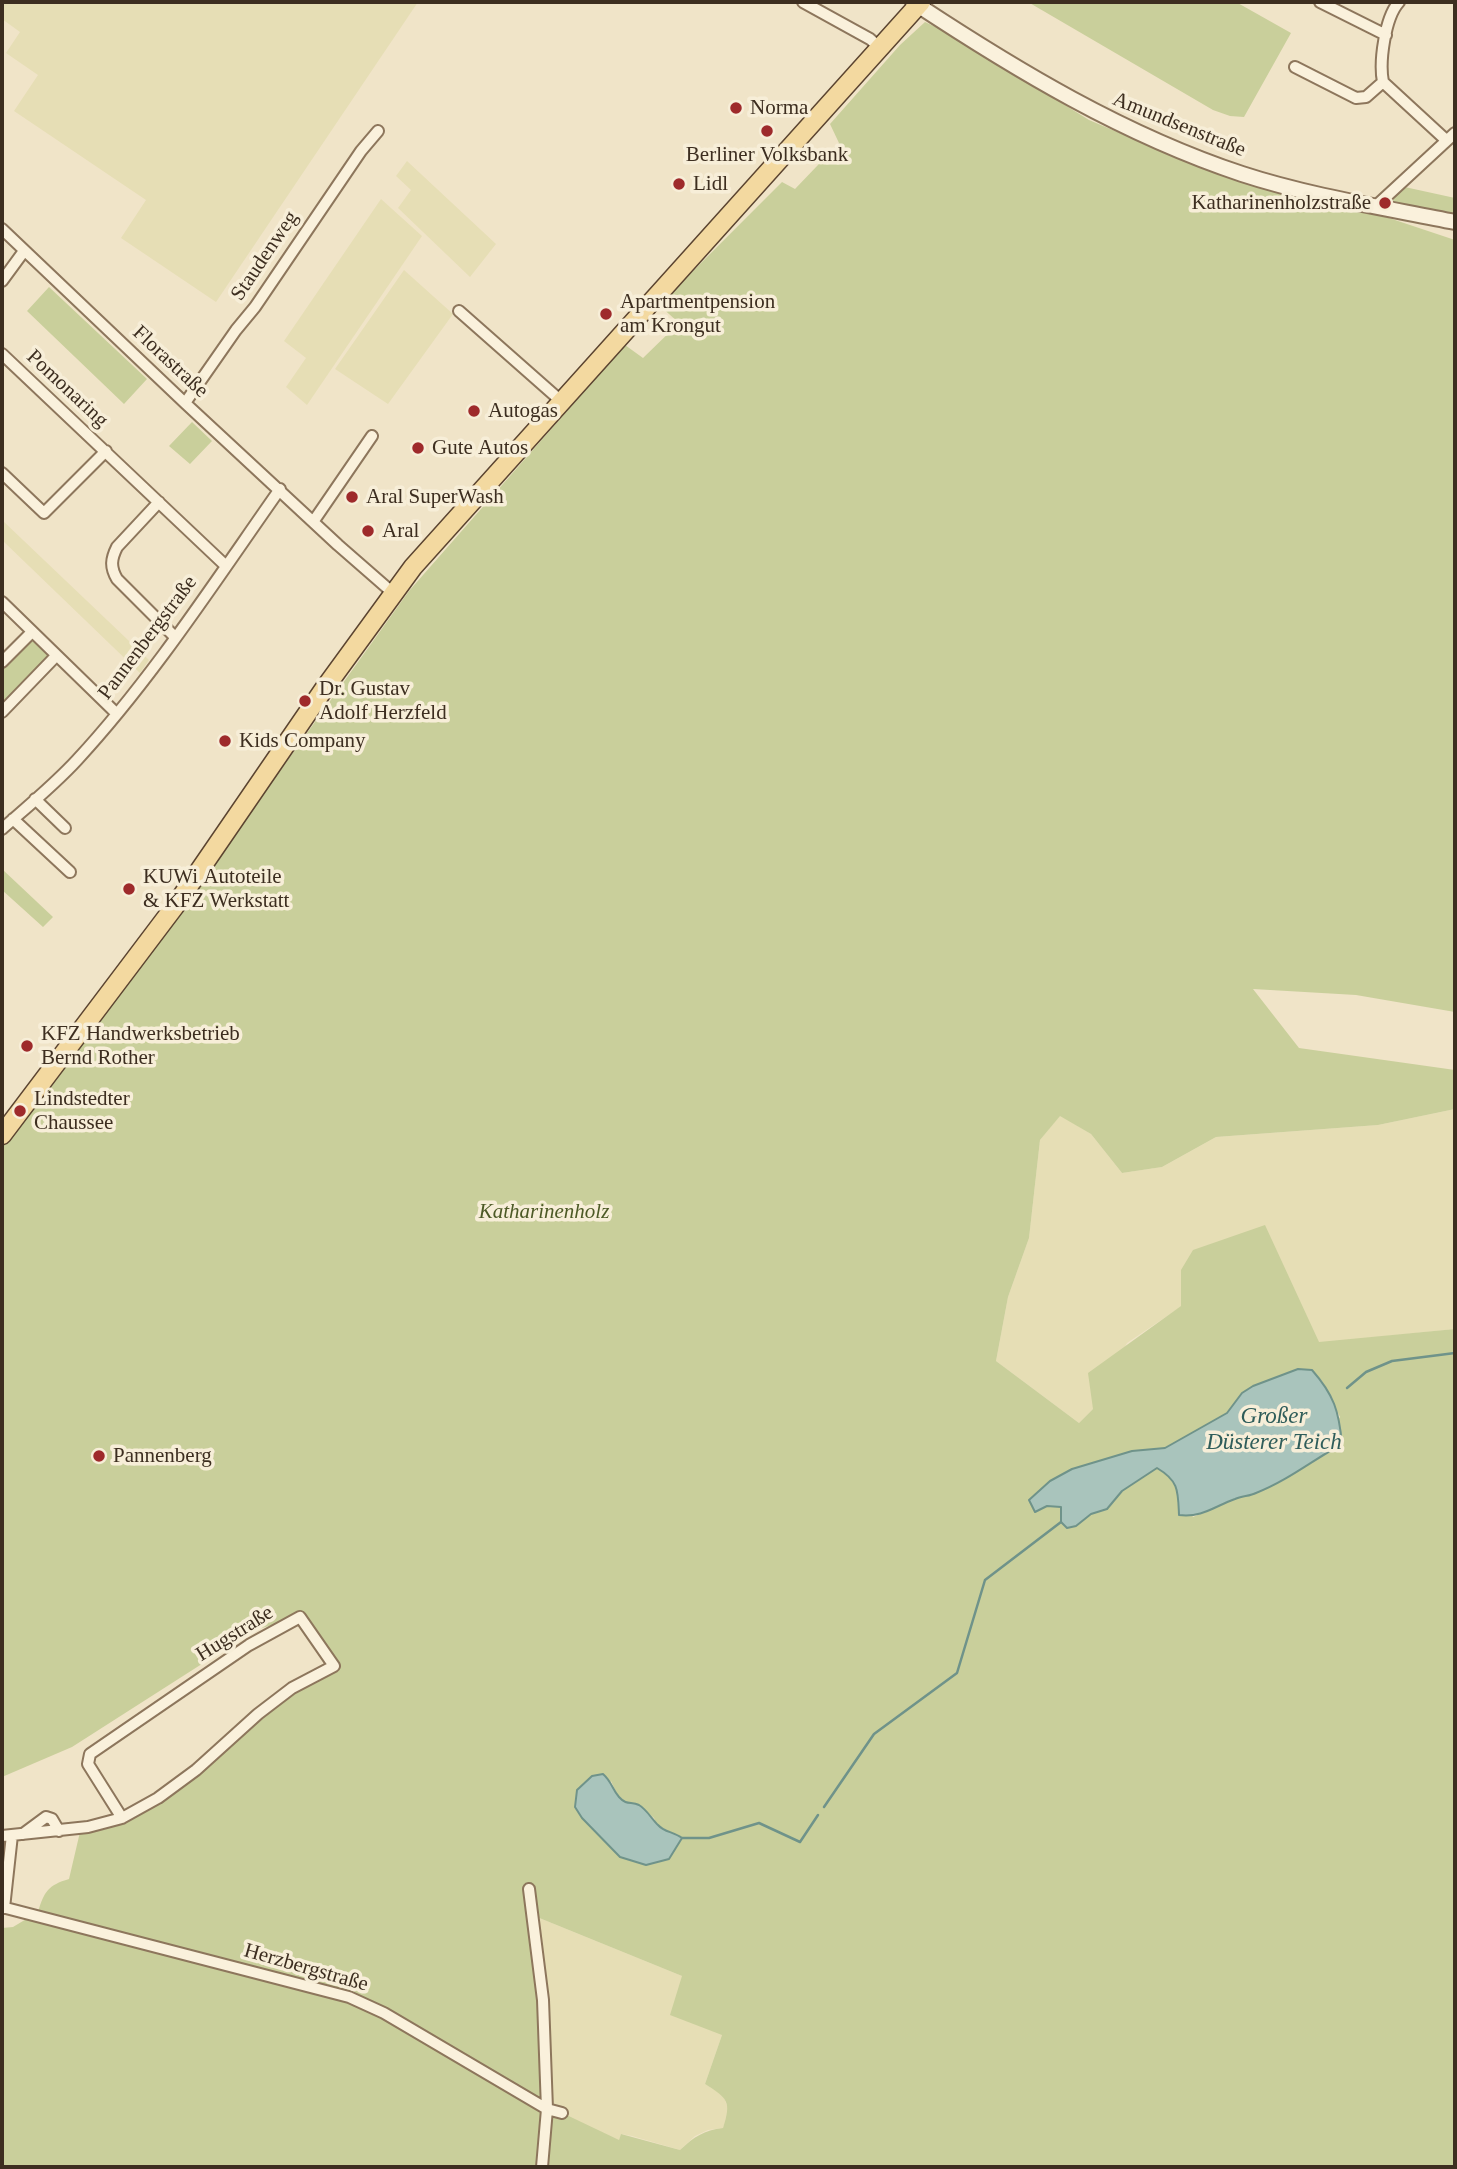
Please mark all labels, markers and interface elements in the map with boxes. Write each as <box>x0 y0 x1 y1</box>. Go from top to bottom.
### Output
street label: Amundsenstraße <box>1109 87 1249 163</box>
place label: Norma <box>750 95 808 121</box>
marker: Norma <box>728 100 744 116</box>
marker: Berliner Volksbank <box>759 123 775 139</box>
place label: Berliner Volksbank <box>686 142 848 168</box>
place label: Lidl <box>693 171 728 197</box>
marker: Lidl <box>671 176 687 192</box>
place label: Katharinenholzstraße <box>1191 190 1371 216</box>
marker: Katharinenholzstraße <box>1377 195 1393 211</box>
street label: Staudenweg <box>226 206 304 306</box>
place label: Apartmentpension am Krongut <box>620 289 775 339</box>
marker: Apartmentpension am Krongut <box>598 306 614 322</box>
street label: Florastraße <box>127 321 213 403</box>
street label: Pomonaring <box>21 345 113 433</box>
place label: Autogas <box>488 398 558 424</box>
marker: Autogas <box>466 403 482 419</box>
place label: Gute Autos <box>432 435 528 461</box>
marker: Gute Autos <box>410 440 426 456</box>
place label: Aral SuperWash <box>366 484 504 510</box>
marker: Aral SuperWash <box>344 489 360 505</box>
place label: Aral <box>382 518 419 544</box>
marker: Aral <box>360 523 376 539</box>
street label: Pannenbergstraße <box>93 571 203 705</box>
place label: Dr. Gustav Adolf Herzfeld <box>319 676 447 726</box>
marker: Dr. Gustav Adolf Herzfeld <box>297 693 313 709</box>
place label: Kids Company <box>239 728 366 754</box>
marker: Kids Company <box>217 733 233 749</box>
place label: KUWi Autoteile & KFZ Werkstatt <box>143 864 289 914</box>
marker: KUWi Autoteile & KFZ Werkstatt <box>121 881 137 897</box>
place label: KFZ Handwerksbetrieb Bernd Rother <box>41 1021 240 1071</box>
marker: KFZ Handwerksbetrieb Bernd Rother <box>19 1038 35 1054</box>
place label: Lindstedter Chaussee <box>34 1086 130 1136</box>
marker: Lindstedter Chaussee <box>12 1103 28 1119</box>
park label: Katharinenholz <box>479 1199 609 1225</box>
water label: Großer Düsterer Teich <box>1206 1403 1342 1457</box>
place label: Pannenberg <box>113 1443 212 1469</box>
marker: Pannenberg <box>91 1448 107 1464</box>
street label: Hugstraße <box>192 1600 278 1668</box>
street label: Herzbergstraße <box>241 1938 371 1998</box>

